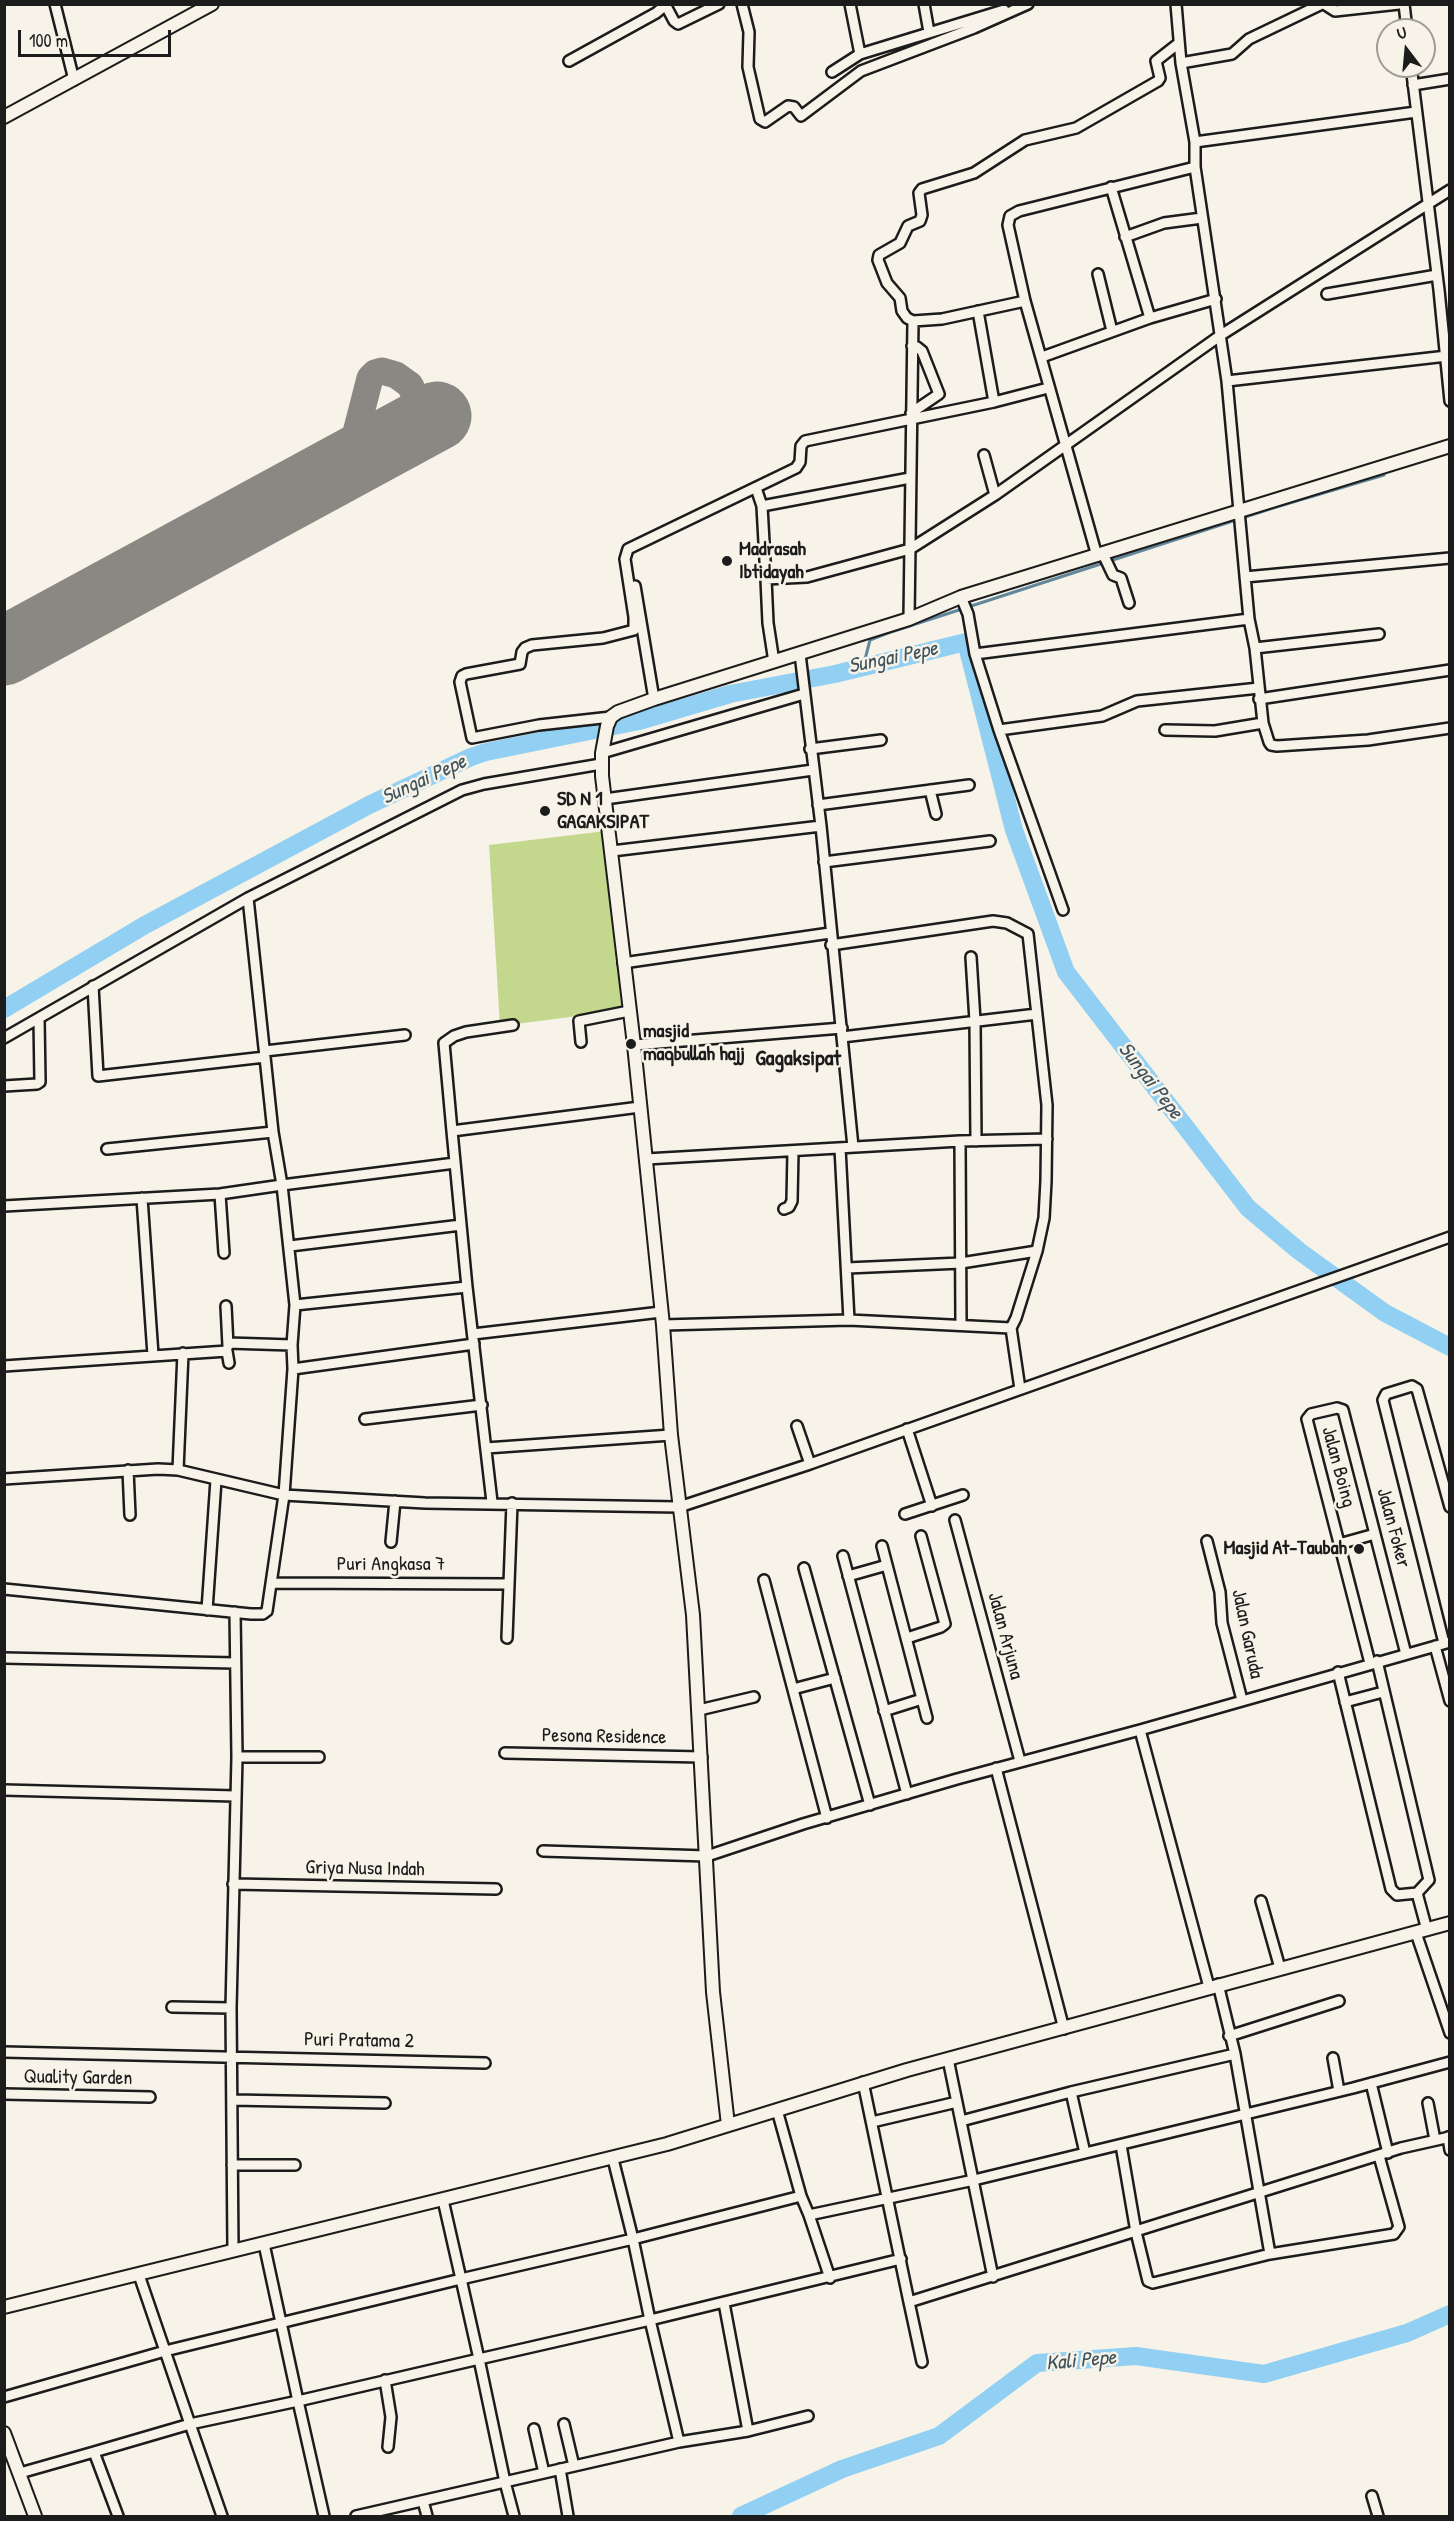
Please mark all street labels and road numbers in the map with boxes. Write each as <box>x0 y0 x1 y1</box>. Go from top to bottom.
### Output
street label: Jalan Boing <box>1316 1424 1360 1510</box>
street label: Jalan Foker <box>1371 1486 1415 1570</box>
street label: Puri Angkasa 7 <box>337 1553 445 1577</box>
street label: Jalan Garuda <box>1226 1587 1268 1681</box>
street label: Jalan Arjuna <box>982 1590 1028 1682</box>
street label: Pesona Residence <box>542 1724 666 1750</box>
street label: Griya Nusa Indah <box>305 1856 425 1882</box>
street label: Puri Pratama 2 <box>304 2028 414 2054</box>
street label: Quality Garden <box>23 2065 133 2091</box>

